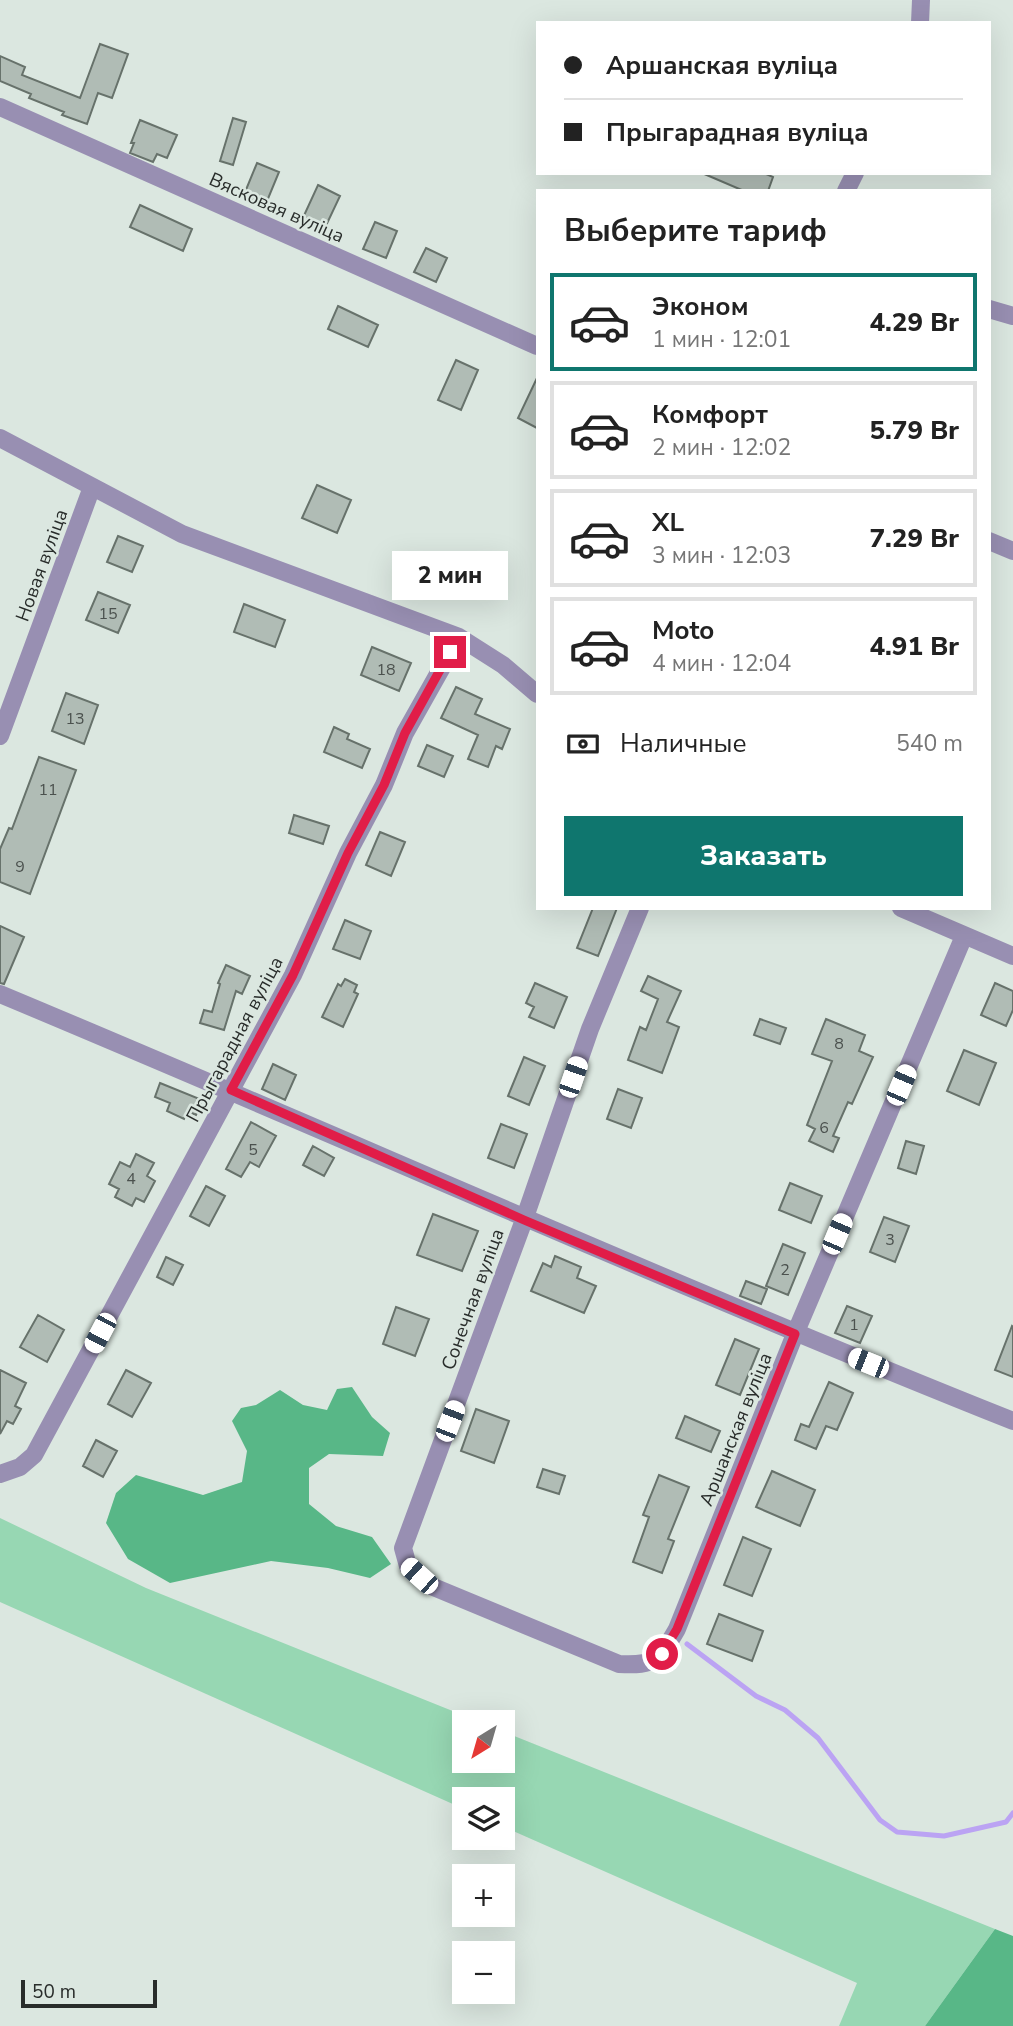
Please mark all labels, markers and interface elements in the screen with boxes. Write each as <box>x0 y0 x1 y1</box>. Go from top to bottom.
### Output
text: Аршанская вуліца <box>606 48 838 83</box>
text: Прыгарадная вуліца <box>606 115 869 150</box>
street label: Вясковая вуліца <box>205 166 348 249</box>
text: Выберите тариф <box>564 209 827 252</box>
text: Эконом <box>652 289 749 324</box>
icon: car <box>568 291 631 354</box>
text: 4.29 Br <box>869 305 959 340</box>
text: 1 мин · 12:01 <box>652 324 791 355</box>
text: Комфорт <box>652 397 768 432</box>
icon: car <box>568 399 631 462</box>
text: 5.79 Br <box>869 413 959 448</box>
text: 2 мин · 12:02 <box>652 432 791 463</box>
text: XL <box>652 505 684 540</box>
street label: Новая вуліца <box>10 506 74 625</box>
icon: car <box>568 507 631 570</box>
text: 7.29 Br <box>869 521 959 556</box>
text: 3 мин · 12:03 <box>652 540 791 571</box>
callout: 2 мин <box>392 550 508 600</box>
text: 2 мин <box>418 560 482 591</box>
house number: 15 <box>98 603 118 625</box>
text: Moto <box>652 613 714 648</box>
icon: car <box>568 615 631 678</box>
text: 4.91 Br <box>869 629 959 664</box>
route end <box>434 636 466 668</box>
text: 4 мин · 12:04 <box>652 648 791 679</box>
house number: 18 <box>376 659 396 681</box>
house number: 13 <box>65 708 85 730</box>
icon: cash <box>564 725 602 763</box>
text: Наличные <box>620 726 747 761</box>
text: 540 m <box>896 728 963 759</box>
house number: 11 <box>38 779 58 801</box>
button: Заказать <box>564 816 963 896</box>
house number: 9 <box>15 856 25 878</box>
street label: Прыгарадная вуліца <box>180 952 290 1127</box>
house number: 8 <box>834 1033 844 1055</box>
car <box>557 1054 590 1100</box>
car <box>884 1062 919 1108</box>
house number: 6 <box>819 1117 829 1139</box>
house number: 5 <box>248 1139 258 1161</box>
house number: 4 <box>126 1168 136 1190</box>
car <box>820 1211 855 1257</box>
street label: Сонечная вуліца <box>435 1225 511 1374</box>
house number: 3 <box>885 1229 895 1251</box>
house number: 2 <box>780 1259 790 1281</box>
car <box>81 1310 120 1356</box>
house number: 1 <box>849 1314 859 1336</box>
car <box>845 1345 892 1381</box>
street label: Аршанская вуліца <box>693 1349 778 1510</box>
car <box>433 1398 468 1444</box>
car <box>397 1554 442 1598</box>
route start <box>646 1638 678 1670</box>
north arrow <box>452 1710 514 1773</box>
map controls <box>452 1710 515 2004</box>
button: layers <box>452 1787 515 1850</box>
button: + <box>452 1864 515 1927</box>
button: − <box>452 1941 515 2004</box>
scale bar <box>21 1977 158 2009</box>
text: 50 m <box>32 1979 76 2005</box>

